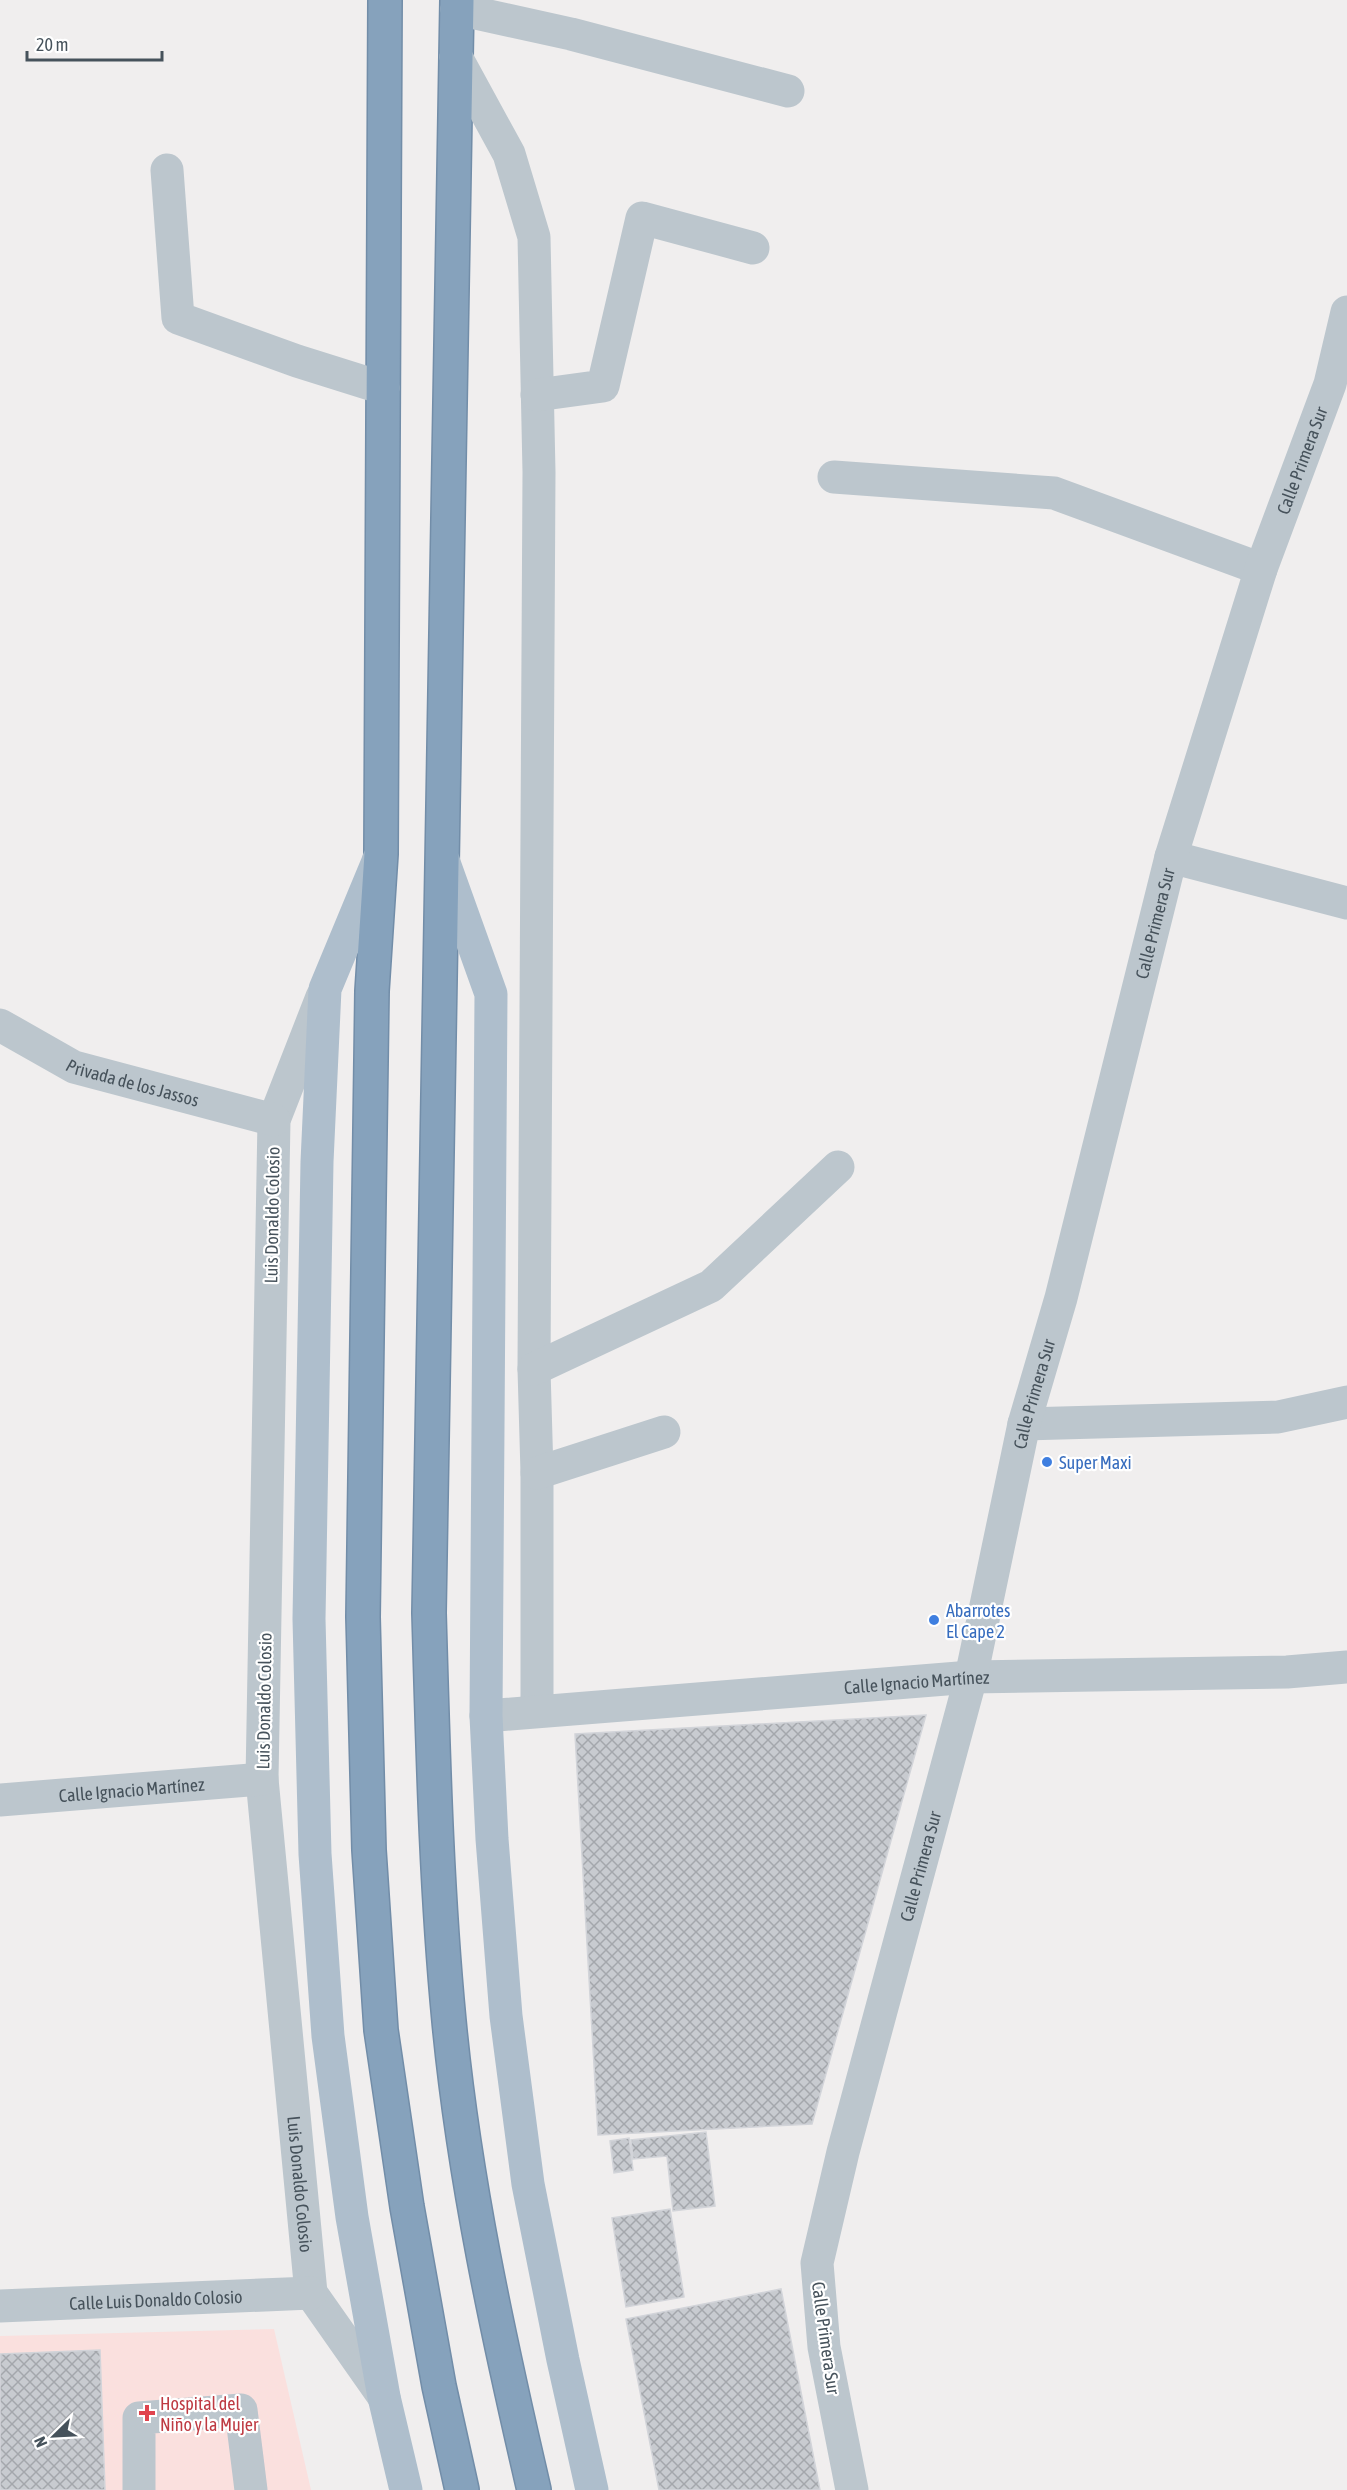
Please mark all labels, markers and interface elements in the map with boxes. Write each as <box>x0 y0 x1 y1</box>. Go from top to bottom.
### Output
scale bar <box>27 24 162 62</box>
text: 20 m <box>36 34 68 55</box>
street label: Calle Primera Sur <box>1272 403 1331 517</box>
street label: Calle Primera Sur <box>1131 865 1179 981</box>
street label: Privada de los Jassos <box>63 1054 201 1110</box>
street label: Luis Donaldo Colosio <box>260 1146 284 1284</box>
street label: Calle Primera Sur <box>1009 1336 1059 1451</box>
place label: Super Maxi <box>1059 1452 1132 1473</box>
marker: Super Maxi <box>1040 1455 1054 1469</box>
place label: Abarrotes El Cape 2 <box>946 1600 1010 1642</box>
marker: Abarrotes El Cape 2 <box>927 1613 941 1627</box>
street label: Luis Donaldo Colosio <box>252 1632 276 1770</box>
street label: Calle Ignacio Martínez <box>843 1666 990 1698</box>
street label: Calle Ignacio Martínez <box>58 1773 206 1806</box>
street label: Calle Primera Sur <box>895 1808 945 1924</box>
street label: Luis Donaldo Colosio <box>284 2115 318 2253</box>
street label: Calle Primera Sur <box>808 2280 844 2396</box>
street label: Calle Luis Donaldo Colosio <box>69 2285 243 2314</box>
place label: Hospital del Niño y la Mujer <box>160 2393 259 2435</box>
marker: Hospital del Niño y la Mujer <box>138 2404 156 2422</box>
north arrow <box>24 2406 84 2466</box>
text: N <box>30 2434 50 2450</box>

